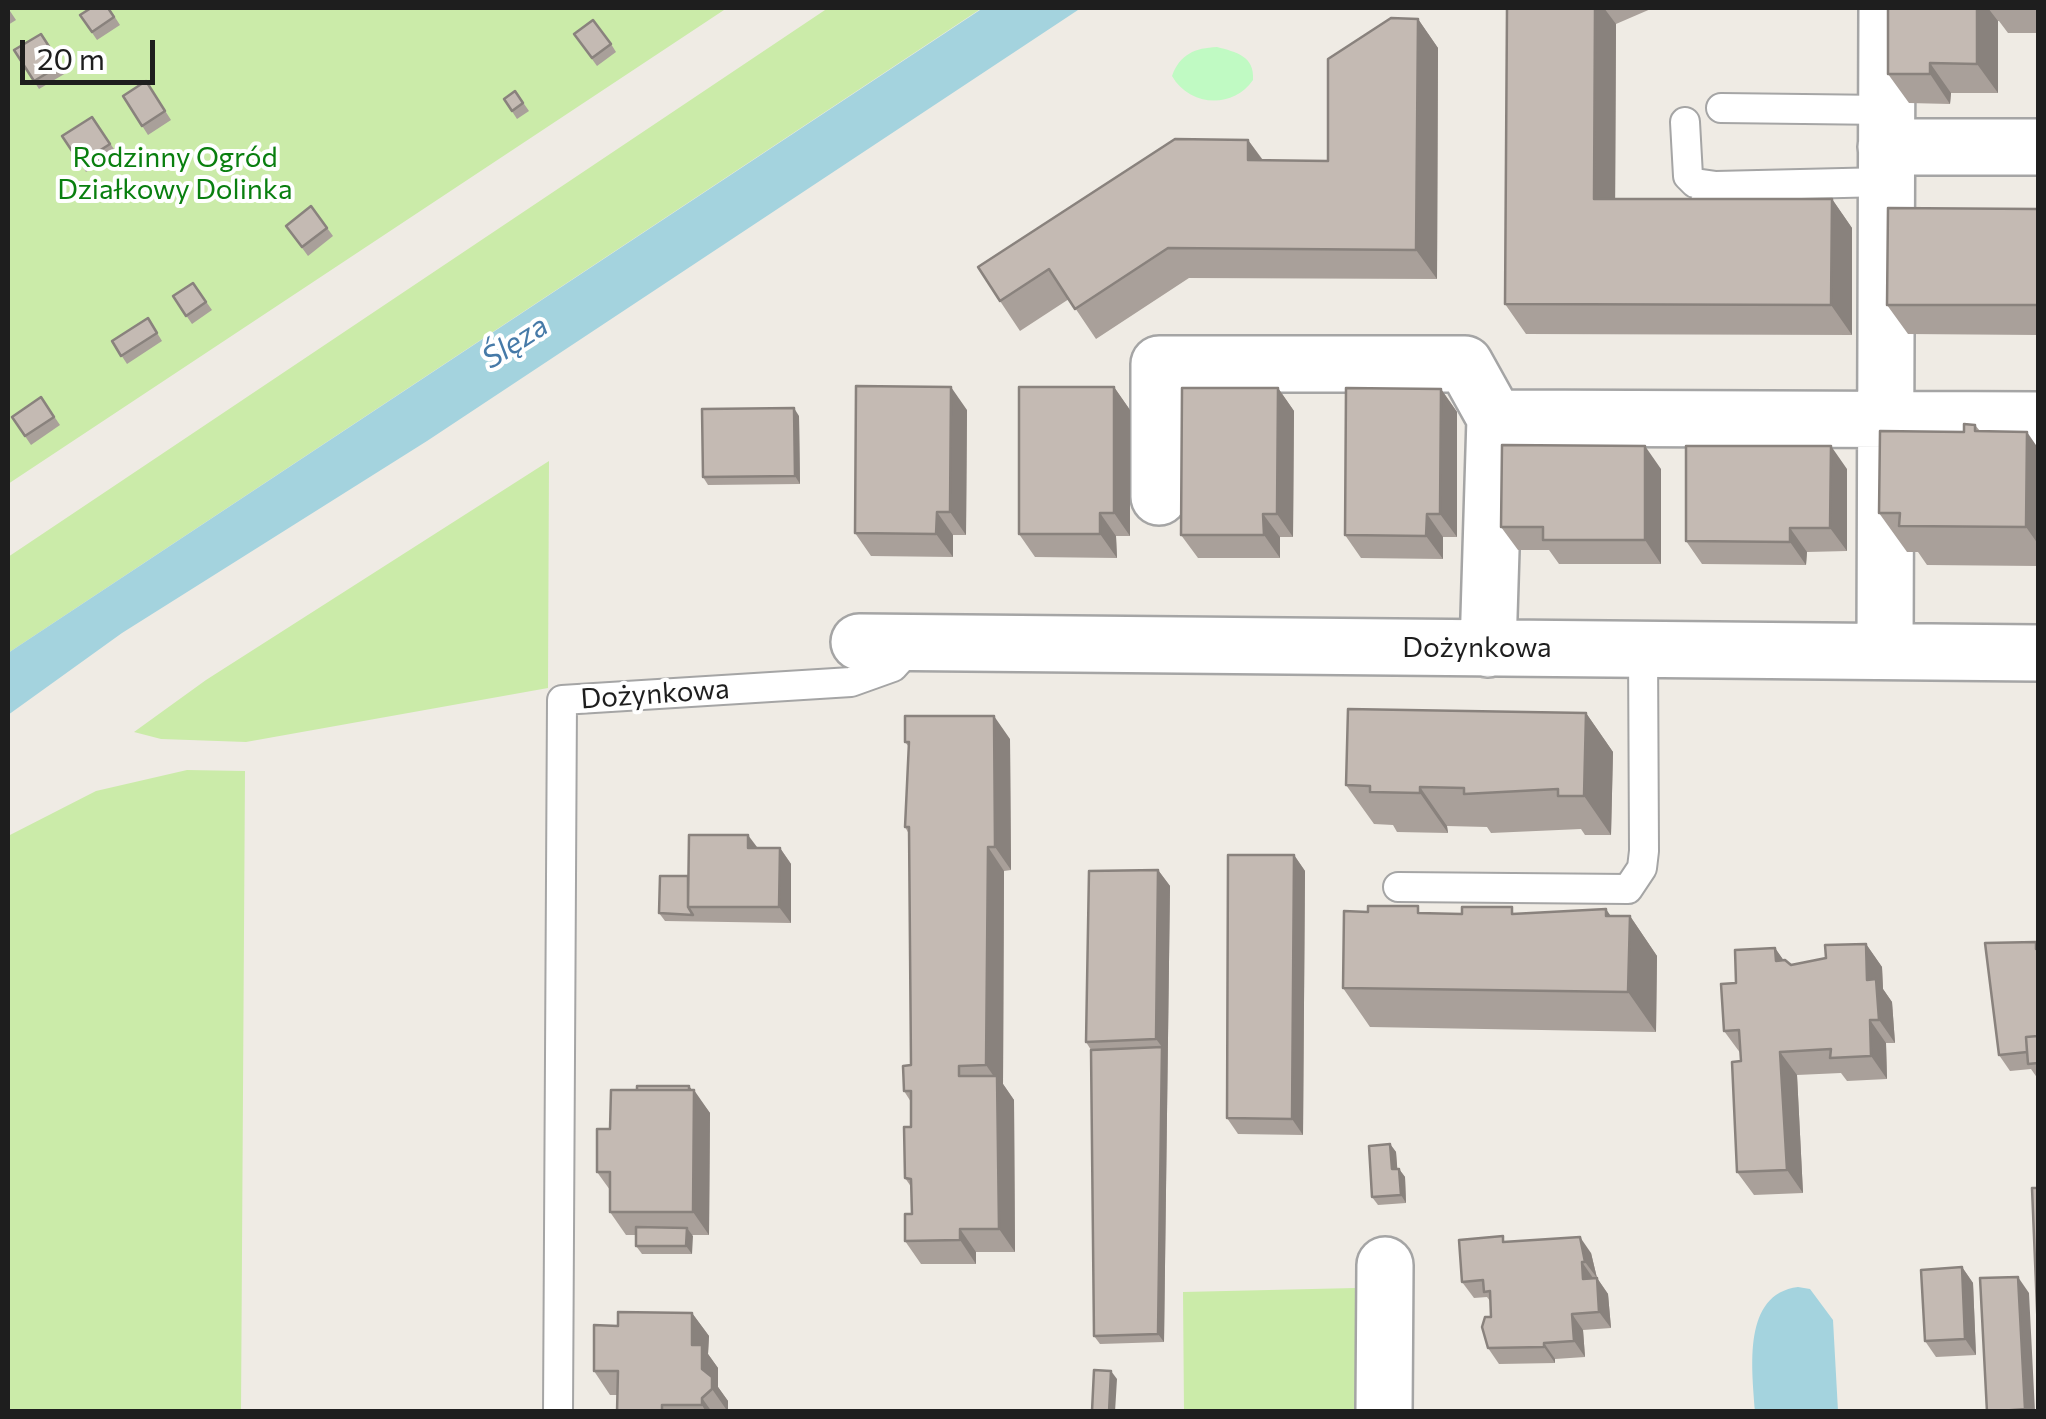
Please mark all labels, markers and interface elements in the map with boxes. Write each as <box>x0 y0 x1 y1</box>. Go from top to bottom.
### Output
scale bar <box>25 20 160 82</box>
text: 20 m <box>37 39 105 76</box>
park label: Rodzinny Ogród Działkowy Dolinka <box>57 141 293 207</box>
water label: Ślęza <box>475 307 555 377</box>
street label: Dożynkowa <box>1402 631 1552 665</box>
street label: Dożynkowa <box>579 672 731 716</box>

